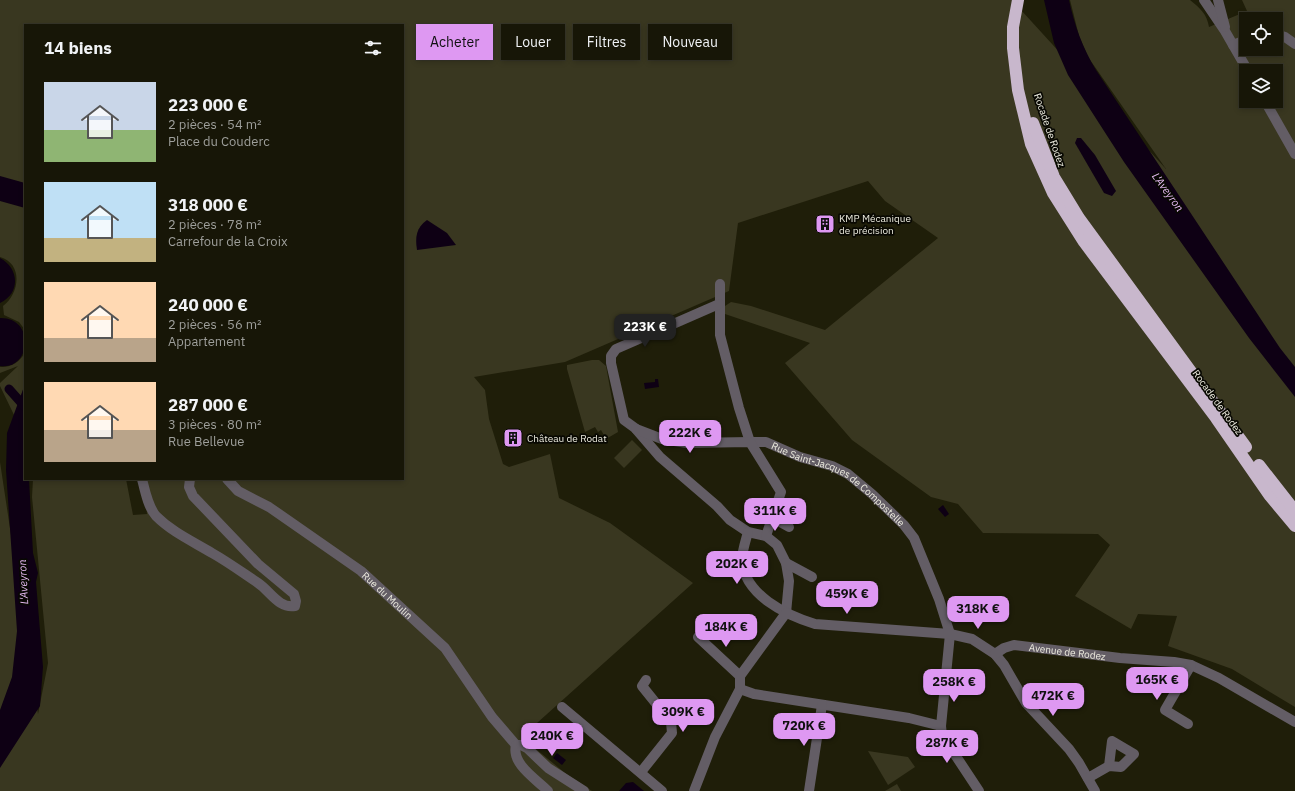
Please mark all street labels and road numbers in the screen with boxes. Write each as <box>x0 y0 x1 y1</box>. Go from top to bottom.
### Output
street label: Rocade de Rodez <box>1031 92 1068 169</box>
street label: Rocade de Rodez <box>1190 367 1246 438</box>
street label: Rue Saint-Jacques de Compostelle <box>769 439 908 530</box>
street label: Rue du Moulin <box>359 569 415 622</box>
street label: Avenue de Rodez <box>1028 641 1107 663</box>

